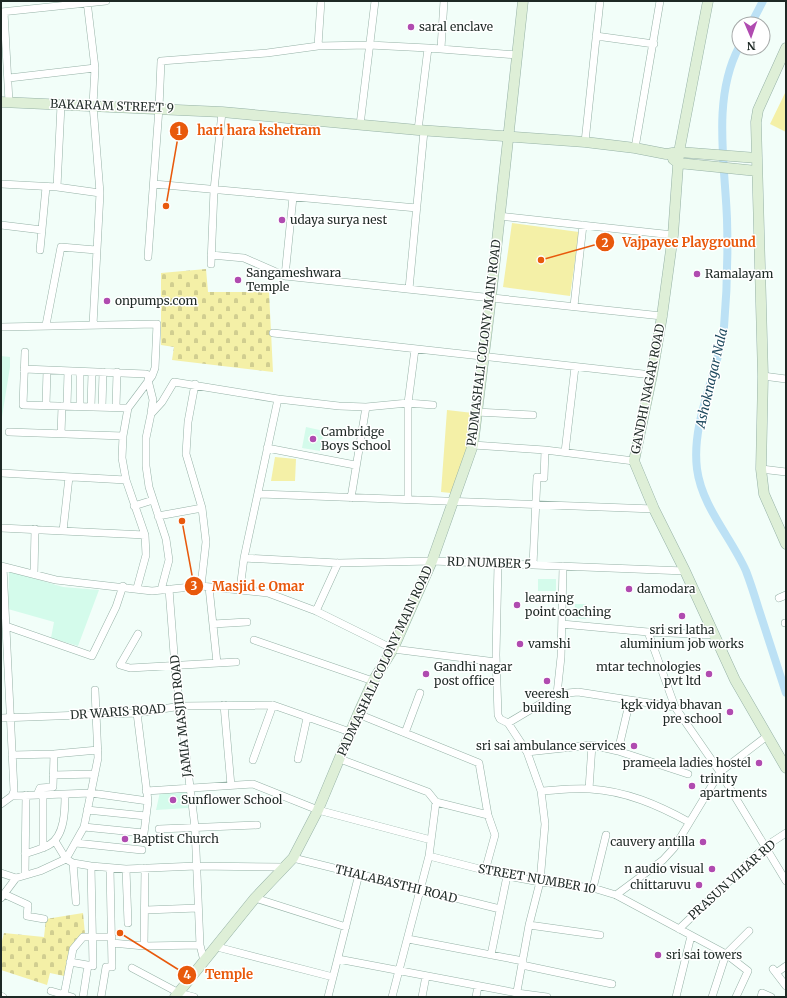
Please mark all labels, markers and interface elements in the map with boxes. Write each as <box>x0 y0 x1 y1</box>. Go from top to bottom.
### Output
north arrow <box>731 16 771 56</box>
place label: saral enclave <box>419 19 493 34</box>
marker: saral enclave <box>406 22 416 32</box>
text: N <box>746 39 756 53</box>
street label: BAKARAM STREET 9 <box>50 96 174 115</box>
callout: hari hara kshetram <box>169 118 329 143</box>
text: hari hara kshetram <box>197 122 321 139</box>
text: 1 <box>176 123 182 138</box>
place label: udaya surya nest <box>290 212 387 227</box>
marker: udaya surya nest <box>277 215 287 225</box>
callout: Vajpayee Playground <box>595 230 764 255</box>
text: Vajpayee Playground <box>621 234 756 251</box>
text: 2 <box>601 235 609 250</box>
street label: PADMASHALI COLONY MAIN ROAD <box>463 239 504 447</box>
place label: Sangameshwara Temple <box>246 265 342 294</box>
place label: Ramalayam <box>705 266 773 281</box>
marker: Ramalayam <box>692 269 702 279</box>
marker: Sangameshwara Temple <box>233 275 243 285</box>
place label: onpumps.com <box>115 293 197 308</box>
marker: onpumps.com <box>102 296 112 306</box>
street label: GANDHI NAGAR ROAD <box>628 323 667 455</box>
water label: Ashoknagar Nala <box>692 327 731 431</box>
place label: Cambridge Boys School <box>321 424 391 453</box>
marker: Cambridge Boys School <box>308 434 318 444</box>
street label: RD NUMBER 5 <box>447 554 531 571</box>
street label: PADMASHALI COLONY MAIN ROAD <box>334 563 435 758</box>
callout: Masjid e Omar <box>184 574 313 599</box>
text: 3 <box>191 578 198 593</box>
text: Masjid e Omar <box>212 578 304 595</box>
place label: damodara <box>637 581 696 596</box>
marker: damodara <box>624 584 634 594</box>
place label: learning point coaching <box>525 590 612 619</box>
marker: learning point coaching <box>512 600 522 610</box>
marker: sri sri latha aluminium job works <box>677 611 687 621</box>
place label: sri sri latha aluminium job works <box>620 622 744 651</box>
place label: vamshi <box>527 636 571 651</box>
marker: vamshi <box>515 639 525 649</box>
street label: JAMIA MASJID ROAD <box>167 654 194 779</box>
place label: Gandhi nagar post office <box>434 659 513 688</box>
place label: mtar technologies pvt ltd <box>596 659 701 688</box>
marker: Gandhi nagar post office <box>421 669 431 679</box>
marker: mtar technologies pvt ltd <box>704 669 714 679</box>
marker: veeresh building <box>542 676 552 686</box>
place label: veeresh building <box>522 686 572 715</box>
place label: kgk vidya bhavan pre school <box>621 697 722 726</box>
street label: DR WARIS ROAD <box>70 701 166 722</box>
marker: kgk vidya bhavan pre school <box>725 707 735 717</box>
place label: sri sai ambulance services <box>476 738 626 753</box>
marker: sri sai ambulance services <box>629 741 639 751</box>
place label: prameela ladies hostel <box>623 755 751 770</box>
marker: prameela ladies hostel <box>754 758 764 768</box>
place label: trinity apartments <box>700 771 767 800</box>
marker: trinity apartments <box>687 781 697 791</box>
place label: Sunflower School <box>181 792 283 807</box>
marker: Sunflower School <box>168 795 178 805</box>
place label: Baptist Church <box>133 831 219 846</box>
marker: Baptist Church <box>120 834 130 844</box>
place label: cauvery antilla <box>610 834 696 849</box>
street label: PRASUN VIHAR RD <box>685 837 778 923</box>
marker: cauvery antilla <box>698 837 708 847</box>
street label: THALABASTHI ROAD <box>333 861 459 906</box>
street label: STREET NUMBER 10 <box>477 861 598 896</box>
place label: n audio visual <box>624 861 704 876</box>
marker: n audio visual <box>707 864 717 874</box>
place label: chittaruvu <box>630 877 691 892</box>
marker: chittaruvu <box>694 880 704 890</box>
place label: sri sai towers <box>666 947 742 962</box>
marker: sri sai towers <box>653 950 663 960</box>
callout: Temple <box>177 962 261 987</box>
text: Temple <box>205 966 253 983</box>
text: 4 <box>183 967 191 982</box>

